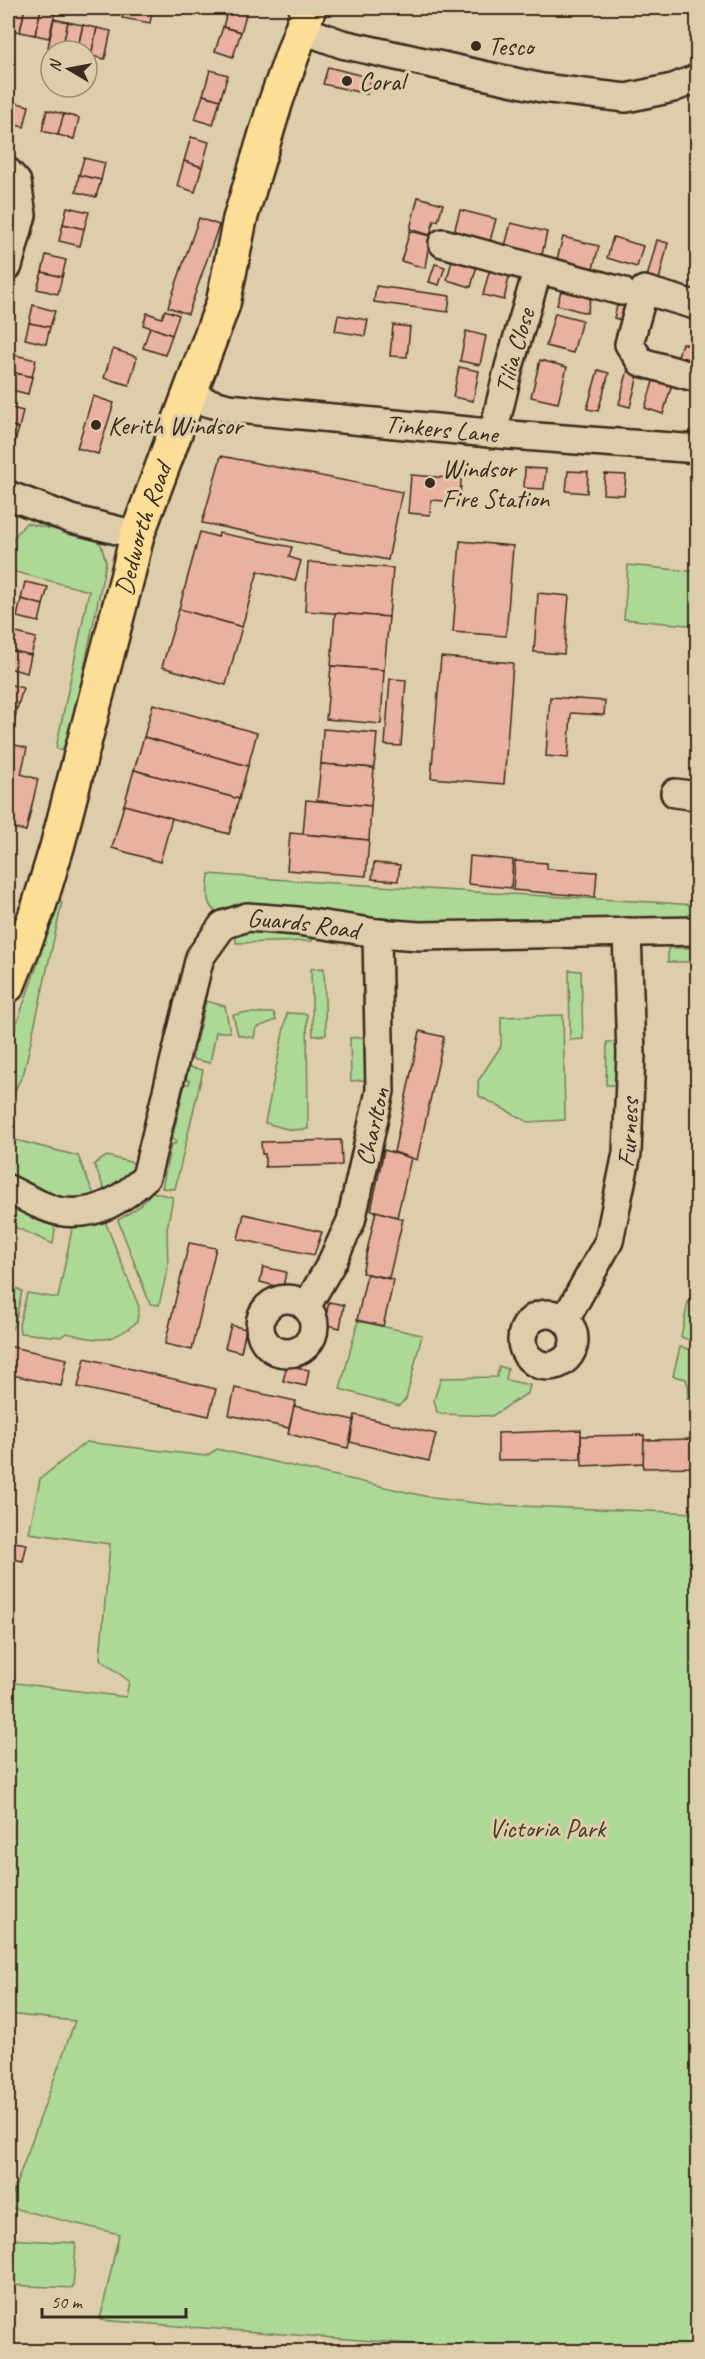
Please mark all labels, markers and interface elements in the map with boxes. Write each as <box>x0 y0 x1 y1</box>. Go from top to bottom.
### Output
place label: Tesco <box>488 30 536 63</box>
north arrow <box>39 39 99 99</box>
marker: Tesco <box>469 39 483 53</box>
text: N <box>45 57 66 73</box>
place label: Coral <box>359 65 409 98</box>
marker: Coral <box>340 74 354 88</box>
street label: Tilia Close <box>487 303 542 396</box>
street label: Tinkers Lane <box>384 407 502 450</box>
place label: Kerith Windsor <box>108 409 245 442</box>
marker: Kerith Windsor <box>89 418 103 432</box>
place label: Windsor Fire Station <box>442 452 551 515</box>
street label: Dedworth Road <box>107 455 180 599</box>
marker: Windsor Fire Station <box>423 476 437 490</box>
street label: Guards Road <box>246 901 365 947</box>
street label: Charlton <box>347 1084 397 1169</box>
street label: Furness <box>608 1095 646 1170</box>
park label: Victoria Park <box>489 1812 607 1845</box>
scale bar <box>42 2281 186 2319</box>
text: 50 m <box>51 2291 84 2313</box>

